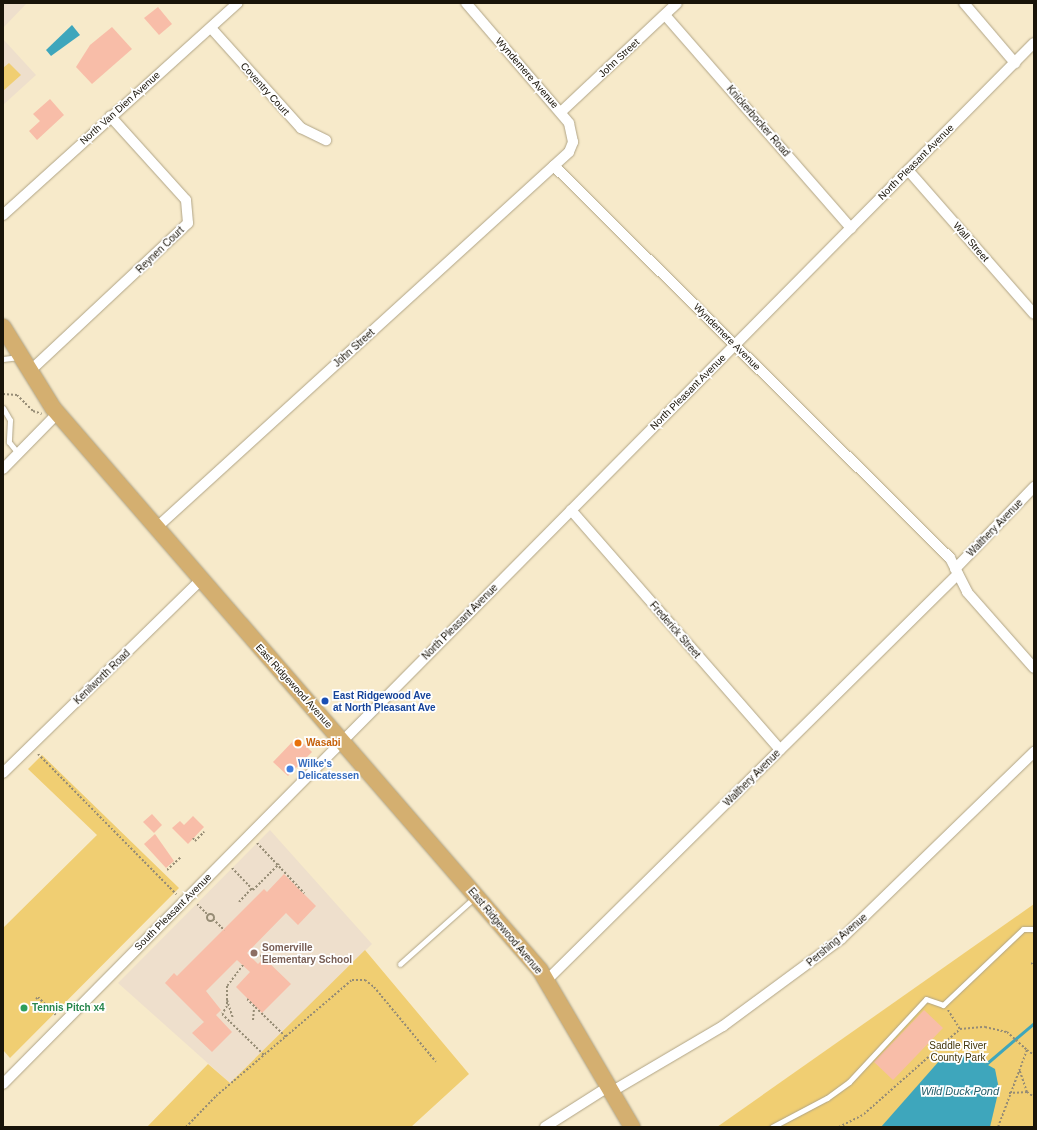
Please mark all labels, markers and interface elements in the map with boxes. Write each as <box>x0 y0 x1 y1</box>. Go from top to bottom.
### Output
street label: Wyndemere Avenue <box>493 35 561 111</box>
street label: John Street <box>596 36 642 80</box>
street label: Coventry Court <box>238 60 292 118</box>
street label: North Van Dien Avenue <box>77 69 163 147</box>
street label: Knickerbocker Road <box>724 83 792 159</box>
street label: North Pleasant Avenue <box>875 121 957 203</box>
street label: Wall Street <box>951 220 991 264</box>
street label: Reynen Court <box>134 224 186 276</box>
street label: Wyndemere Avenue <box>691 301 763 373</box>
street label: John Street <box>331 326 377 370</box>
street label: North Pleasant Avenue <box>647 351 729 433</box>
street label: Walthery Avenue <box>964 497 1026 559</box>
street label: North Pleasant Avenue <box>419 581 501 663</box>
street label: Frederick Street <box>647 599 703 661</box>
street label: East Ridgewood Avenue <box>253 641 335 731</box>
street label: Kenilworth Road <box>71 647 133 707</box>
place label: East Ridgewood Ave at North Pleasant Ave <box>333 689 436 712</box>
marker: East Ridgewood Ave at North Pleasant Ave <box>320 696 330 706</box>
place label: Wasabi <box>306 737 341 749</box>
marker: Wasabi <box>293 738 303 748</box>
street label: Walthery Avenue <box>721 747 783 809</box>
place label: Wilke's Delicatessen <box>298 757 359 780</box>
marker: Wilke's Delicatessen <box>285 764 295 774</box>
street label: South Pleasant Avenue <box>132 871 214 953</box>
street label: East Ridgewood Avenue <box>465 885 545 977</box>
street label: Pershing Avenue <box>804 911 870 969</box>
place label: Somerville Elementary School <box>262 941 352 964</box>
marker: Somerville Elementary School <box>249 948 259 958</box>
place label: Tennis Pitch x4 <box>32 1002 105 1014</box>
marker: Tennis Pitch x4 <box>19 1003 29 1013</box>
park label: Saddle River County Park <box>929 1039 987 1062</box>
water label: Wild Duck Pond <box>921 1084 999 1098</box>

